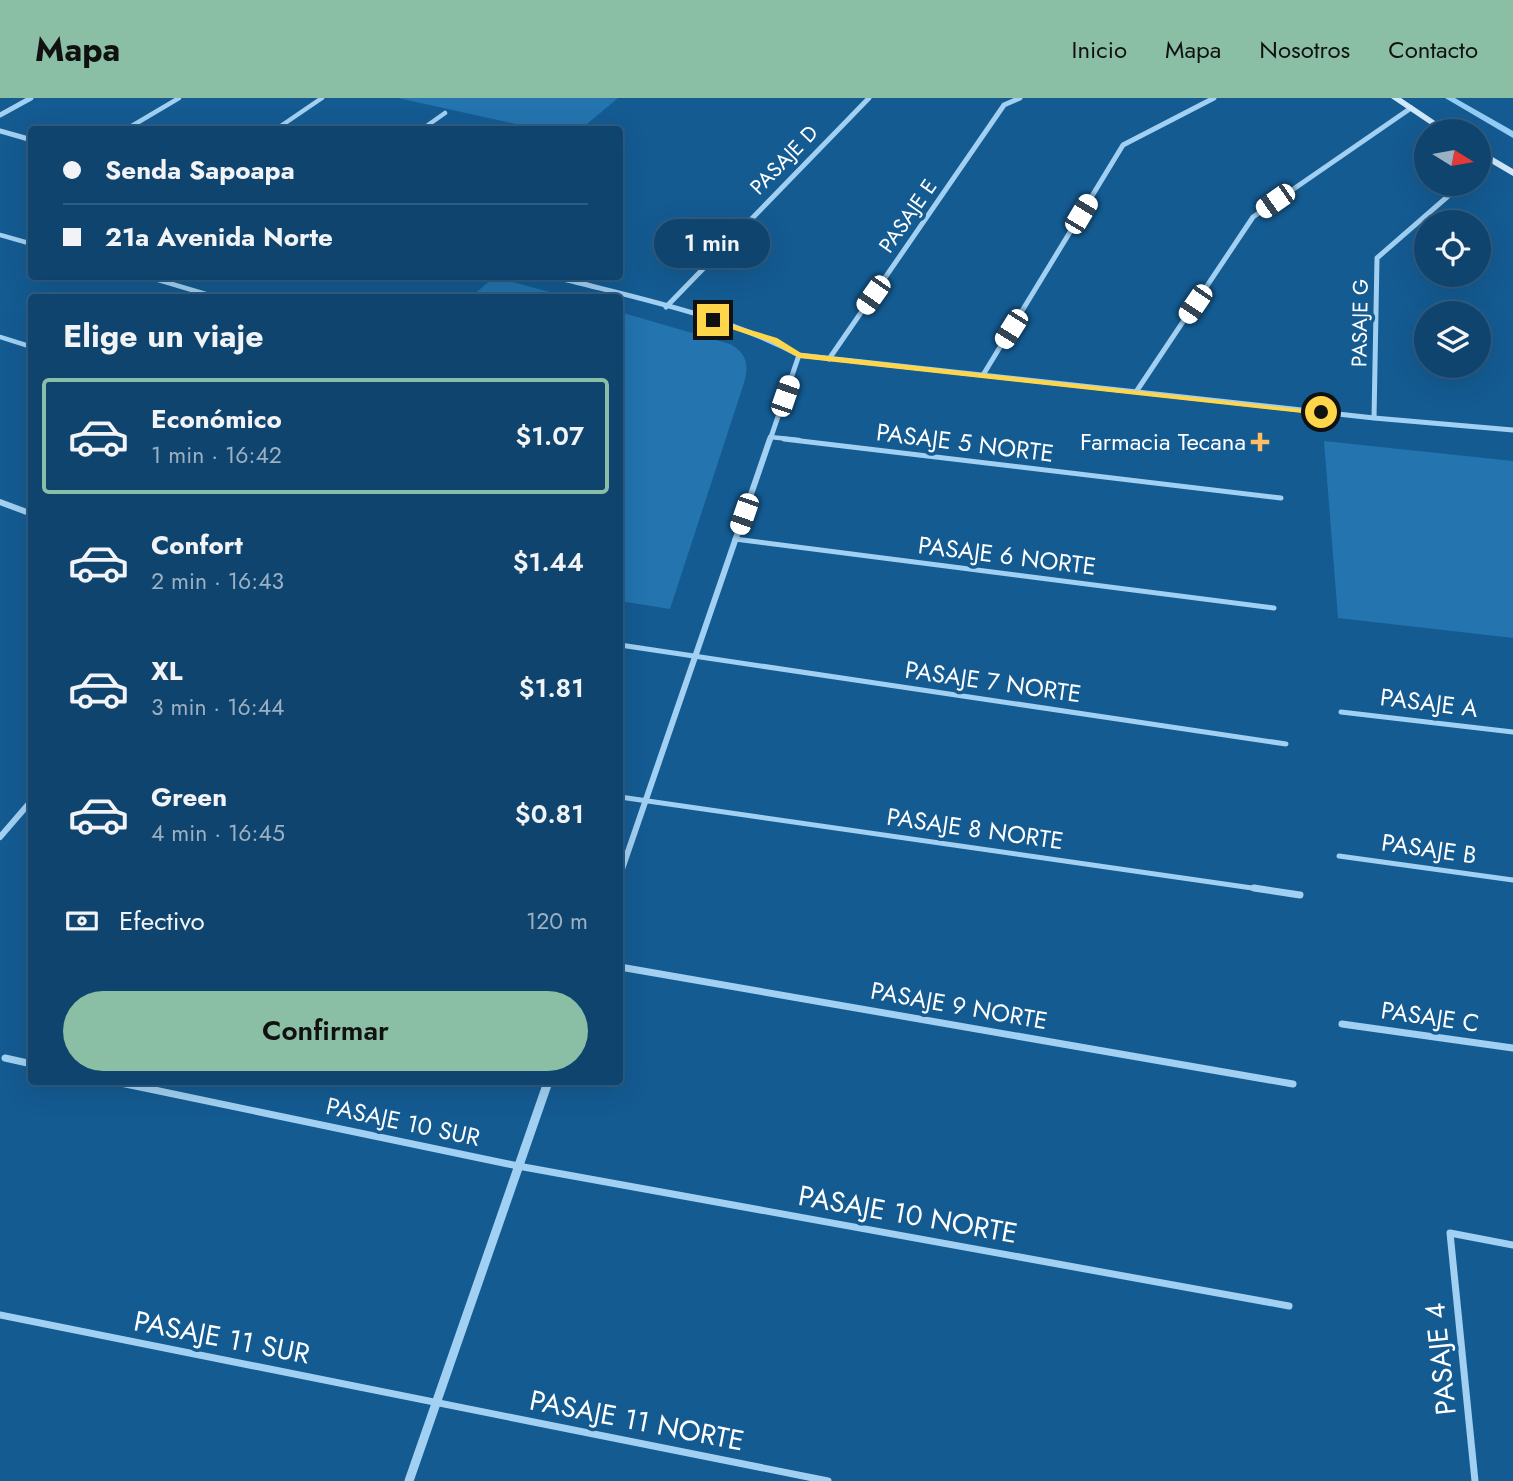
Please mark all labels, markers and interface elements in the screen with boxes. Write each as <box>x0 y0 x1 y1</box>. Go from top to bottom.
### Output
text: Mapa <box>35 26 120 73</box>
text: Inicio <box>1072 32 1127 67</box>
text: Mapa <box>1165 32 1221 67</box>
text: Nosotros <box>1259 32 1350 67</box>
text: Contacto <box>1388 32 1478 67</box>
street label: PASAJE D <box>743 118 825 202</box>
north arrow <box>1414 119 1491 196</box>
map controls <box>1414 119 1491 378</box>
text: Senda Sapoapa <box>105 151 295 189</box>
street label: PASAJE E <box>872 173 944 259</box>
car <box>1252 180 1299 222</box>
car <box>1062 191 1101 237</box>
button: locate <box>1414 210 1491 287</box>
text: 21a Avenida Norte <box>105 218 333 256</box>
callout: 1 min <box>655 218 771 268</box>
text: 1 min <box>684 226 740 260</box>
car <box>853 272 894 318</box>
street label: PASAJE G <box>1344 279 1376 367</box>
car <box>1175 281 1216 327</box>
button: layers <box>1414 301 1491 378</box>
route end <box>697 304 729 336</box>
car <box>991 306 1032 352</box>
text: Elige un viaje <box>63 313 264 359</box>
car <box>769 373 802 419</box>
route start <box>1305 396 1337 428</box>
text: Económico <box>151 400 282 438</box>
icon: car <box>67 405 130 468</box>
street label: PASAJE 5 NORTE <box>874 414 1056 471</box>
text: $1.07 <box>515 417 584 455</box>
place label: Farmacia Tecana <box>1080 424 1246 459</box>
marker: Farmacia Tecana <box>1252 434 1268 450</box>
text: 1 min · 16:42 <box>151 438 282 472</box>
car <box>728 491 761 537</box>
text: Confort <box>151 526 243 564</box>
street label: PASAJE 6 NORTE <box>916 527 1098 584</box>
icon: car <box>67 531 130 594</box>
text: $1.44 <box>513 543 584 581</box>
text: 2 min · 16:43 <box>151 564 284 598</box>
text: XL <box>151 652 183 690</box>
street label: PASAJE 7 NORTE <box>903 652 1083 711</box>
icon: car <box>67 657 130 720</box>
text: $1.81 <box>519 669 584 707</box>
street label: PASAJE A <box>1378 679 1480 726</box>
text: 3 min · 16:44 <box>151 690 284 724</box>
text: Green <box>151 778 227 816</box>
icon: car <box>67 783 130 846</box>
text: $0.81 <box>515 795 584 833</box>
street label: PASAJE 8 NORTE <box>884 799 1066 858</box>
text: 4 min · 16:45 <box>151 816 285 850</box>
street label: PASAJE B <box>1379 825 1479 873</box>
icon: cash <box>63 902 101 940</box>
text: Efectivo <box>119 902 205 940</box>
text: 120 m <box>526 904 588 938</box>
street label: PASAJE 9 NORTE <box>868 973 1050 1038</box>
button: Confirmar <box>63 991 588 1071</box>
street label: PASAJE C <box>1379 992 1481 1041</box>
street label: PASAJE 10 SUR <box>323 1088 484 1155</box>
street label: PASAJE 10 NORTE <box>795 1175 1021 1254</box>
street label: PASAJE 11 SUR <box>130 1300 314 1375</box>
street label: PASAJE 4 <box>1414 1301 1467 1417</box>
street label: PASAJE 11 NORTE <box>526 1380 748 1461</box>

